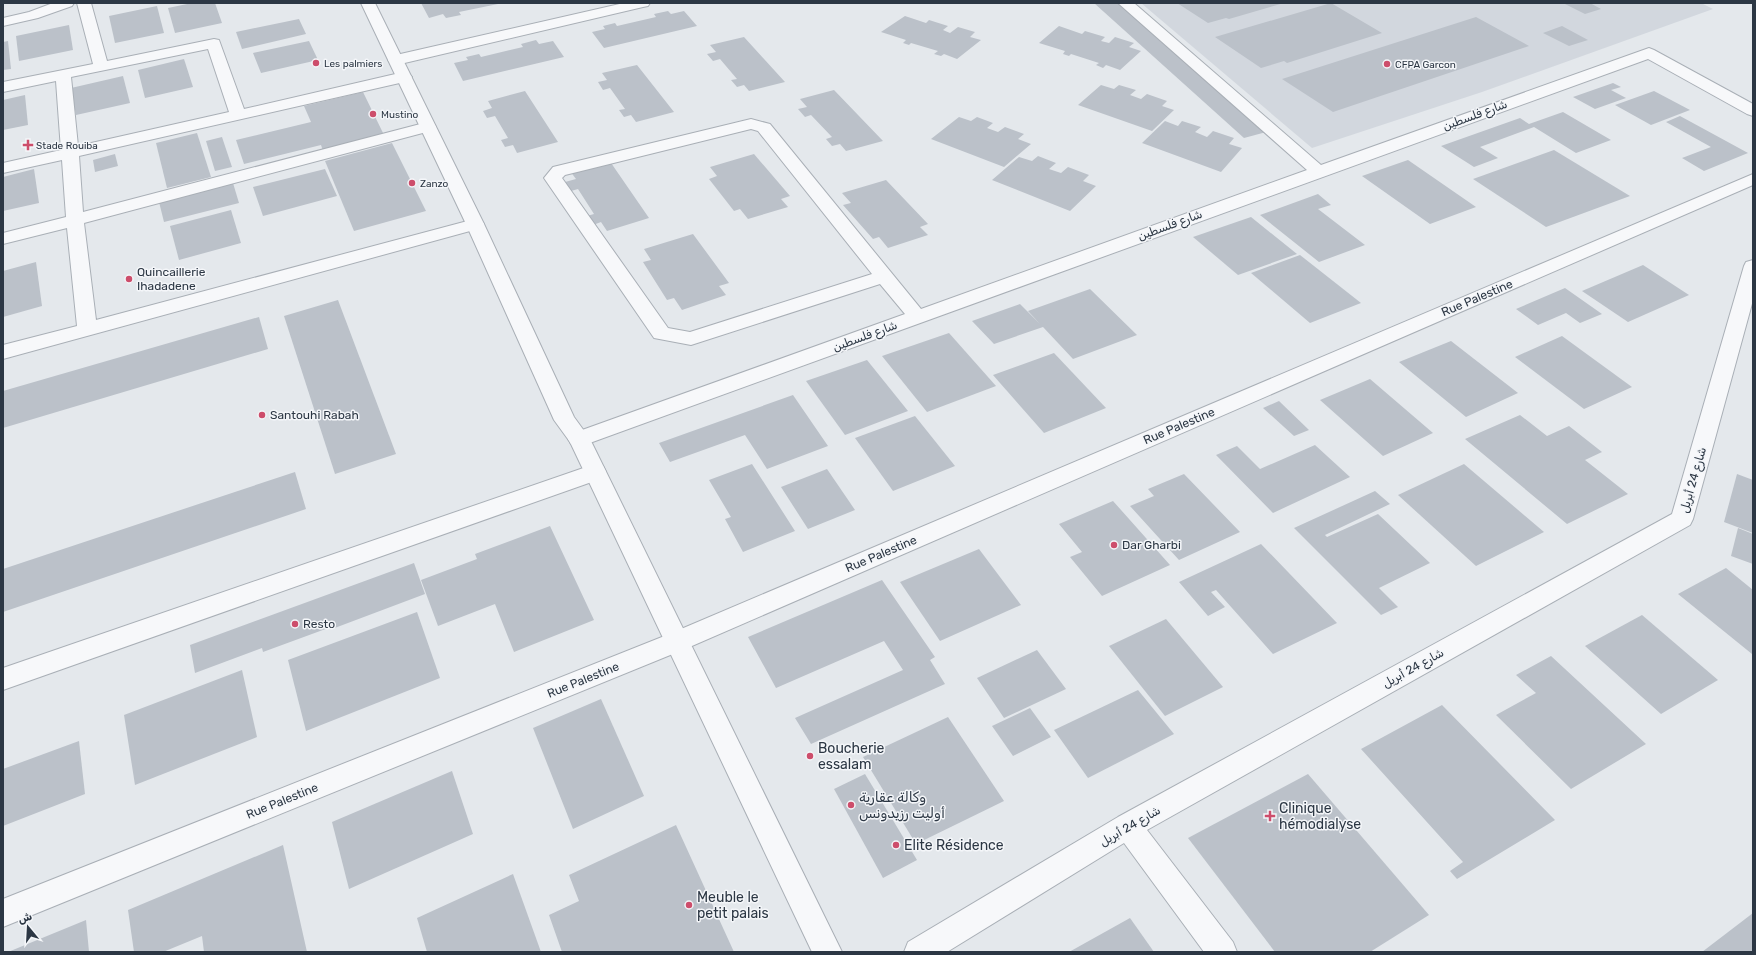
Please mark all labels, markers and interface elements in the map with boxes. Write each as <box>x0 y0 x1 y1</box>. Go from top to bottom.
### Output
marker: Les palmiers <box>311 58 321 68</box>
place label: Les palmiers <box>324 58 382 70</box>
marker: CFPA Garcon <box>1382 59 1392 69</box>
place label: CFPA Garcon <box>1395 59 1456 71</box>
street label: شارع فلسطين <box>1441 97 1510 135</box>
marker: Mustino <box>368 109 378 119</box>
place label: Mustino <box>381 109 418 121</box>
marker: Stade Rouiba <box>23 140 33 150</box>
place label: Stade Rouiba <box>36 140 98 152</box>
marker: Zanzo <box>407 178 417 188</box>
place label: Zanzo <box>420 178 449 190</box>
street label: شارع فلسطين <box>1136 207 1205 245</box>
place label: Quincaillerie Ihadadene <box>137 265 206 293</box>
marker: Quincaillerie Ihadadene <box>124 274 134 284</box>
street label: Rue Palestine <box>1439 277 1515 319</box>
street label: شارع فلسطين <box>831 318 900 356</box>
street label: Rue Palestine <box>1141 405 1217 447</box>
place label: Santouhi Rabah <box>270 408 359 422</box>
marker: Santouhi Rabah <box>257 410 267 420</box>
street label: شارع 24 أبريل <box>1677 445 1711 515</box>
street label: Rue Palestine <box>843 533 919 575</box>
place label: Dar Gharbi <box>1122 538 1181 552</box>
marker: Dar Gharbi <box>1109 540 1119 550</box>
place label: Resto <box>303 617 335 631</box>
marker: Resto <box>290 619 300 629</box>
street label: شارع 24 أبريل <box>1380 645 1447 692</box>
street label: Rue Palestine <box>545 659 621 701</box>
place label: Boucherie essalam <box>818 740 885 773</box>
marker: Boucherie essalam <box>805 751 815 761</box>
street label: Rue Palestine <box>244 780 320 822</box>
place label: وكالة عقارية أوليت رزيدونس <box>859 789 945 822</box>
marker: وكالة عقارية أوليت رزيدونس <box>846 800 856 810</box>
place label: Clinique hémodialyse <box>1279 800 1361 833</box>
street label: شارع 24 أبريل <box>1097 803 1164 851</box>
marker: Clinique hémodialyse <box>1264 810 1276 822</box>
place label: Elite Résidence <box>904 837 1004 854</box>
marker: Elite Résidence <box>891 840 901 850</box>
place label: Meuble le petit palais <box>697 889 769 922</box>
marker: Meuble le petit palais <box>684 900 694 910</box>
north arrow <box>8 907 48 947</box>
text: ش <box>16 910 34 926</box>

